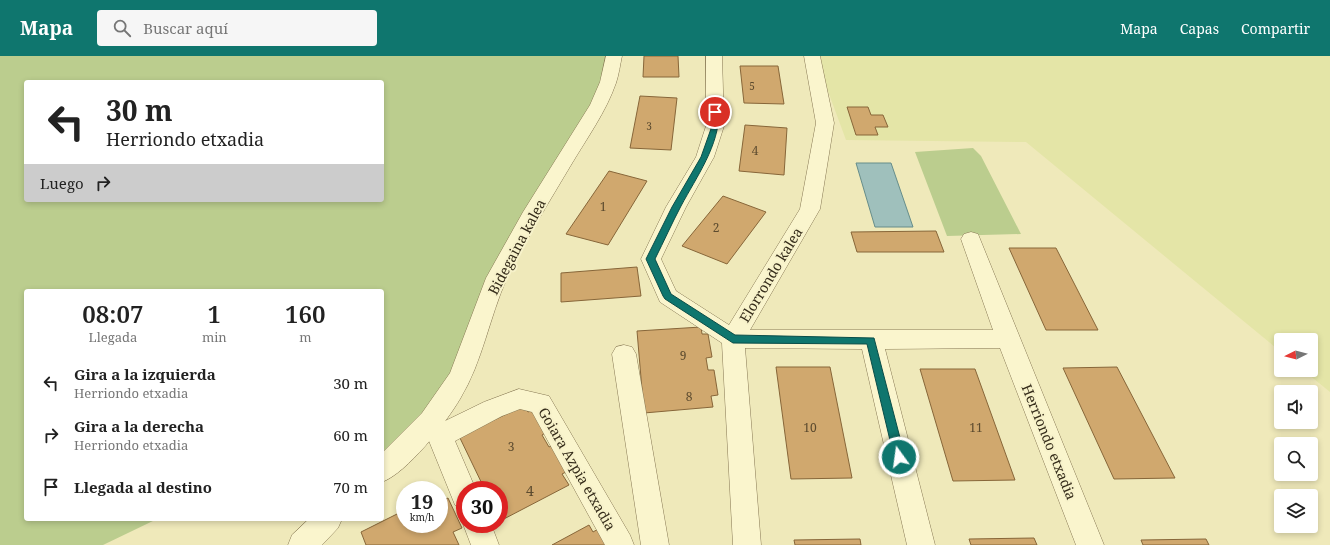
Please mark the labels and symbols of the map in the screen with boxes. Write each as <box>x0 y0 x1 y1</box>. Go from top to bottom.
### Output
house number: 5 <box>749 79 755 93</box>
pin <box>698 95 732 129</box>
house number: 3 <box>646 119 652 133</box>
house number: 4 <box>752 142 759 159</box>
street label: Bidegaina kalea <box>483 195 550 298</box>
house number: 1 <box>600 198 606 215</box>
house number: 2 <box>713 219 719 236</box>
street label: Elorrondo kalea <box>735 224 806 326</box>
north arrow <box>1274 333 1318 377</box>
house number: 9 <box>680 347 686 364</box>
street label: Herriondo etxadia <box>1018 381 1081 503</box>
house number: 8 <box>686 388 693 405</box>
street label: Goiara Azpia etxadia <box>534 404 621 534</box>
house number: 10 <box>803 419 817 436</box>
house number: 11 <box>969 419 983 436</box>
position arrow <box>878 436 920 478</box>
house number: 3 <box>508 438 515 455</box>
speed limit sign: 30 <box>456 481 508 533</box>
house number: 4 <box>526 481 534 500</box>

